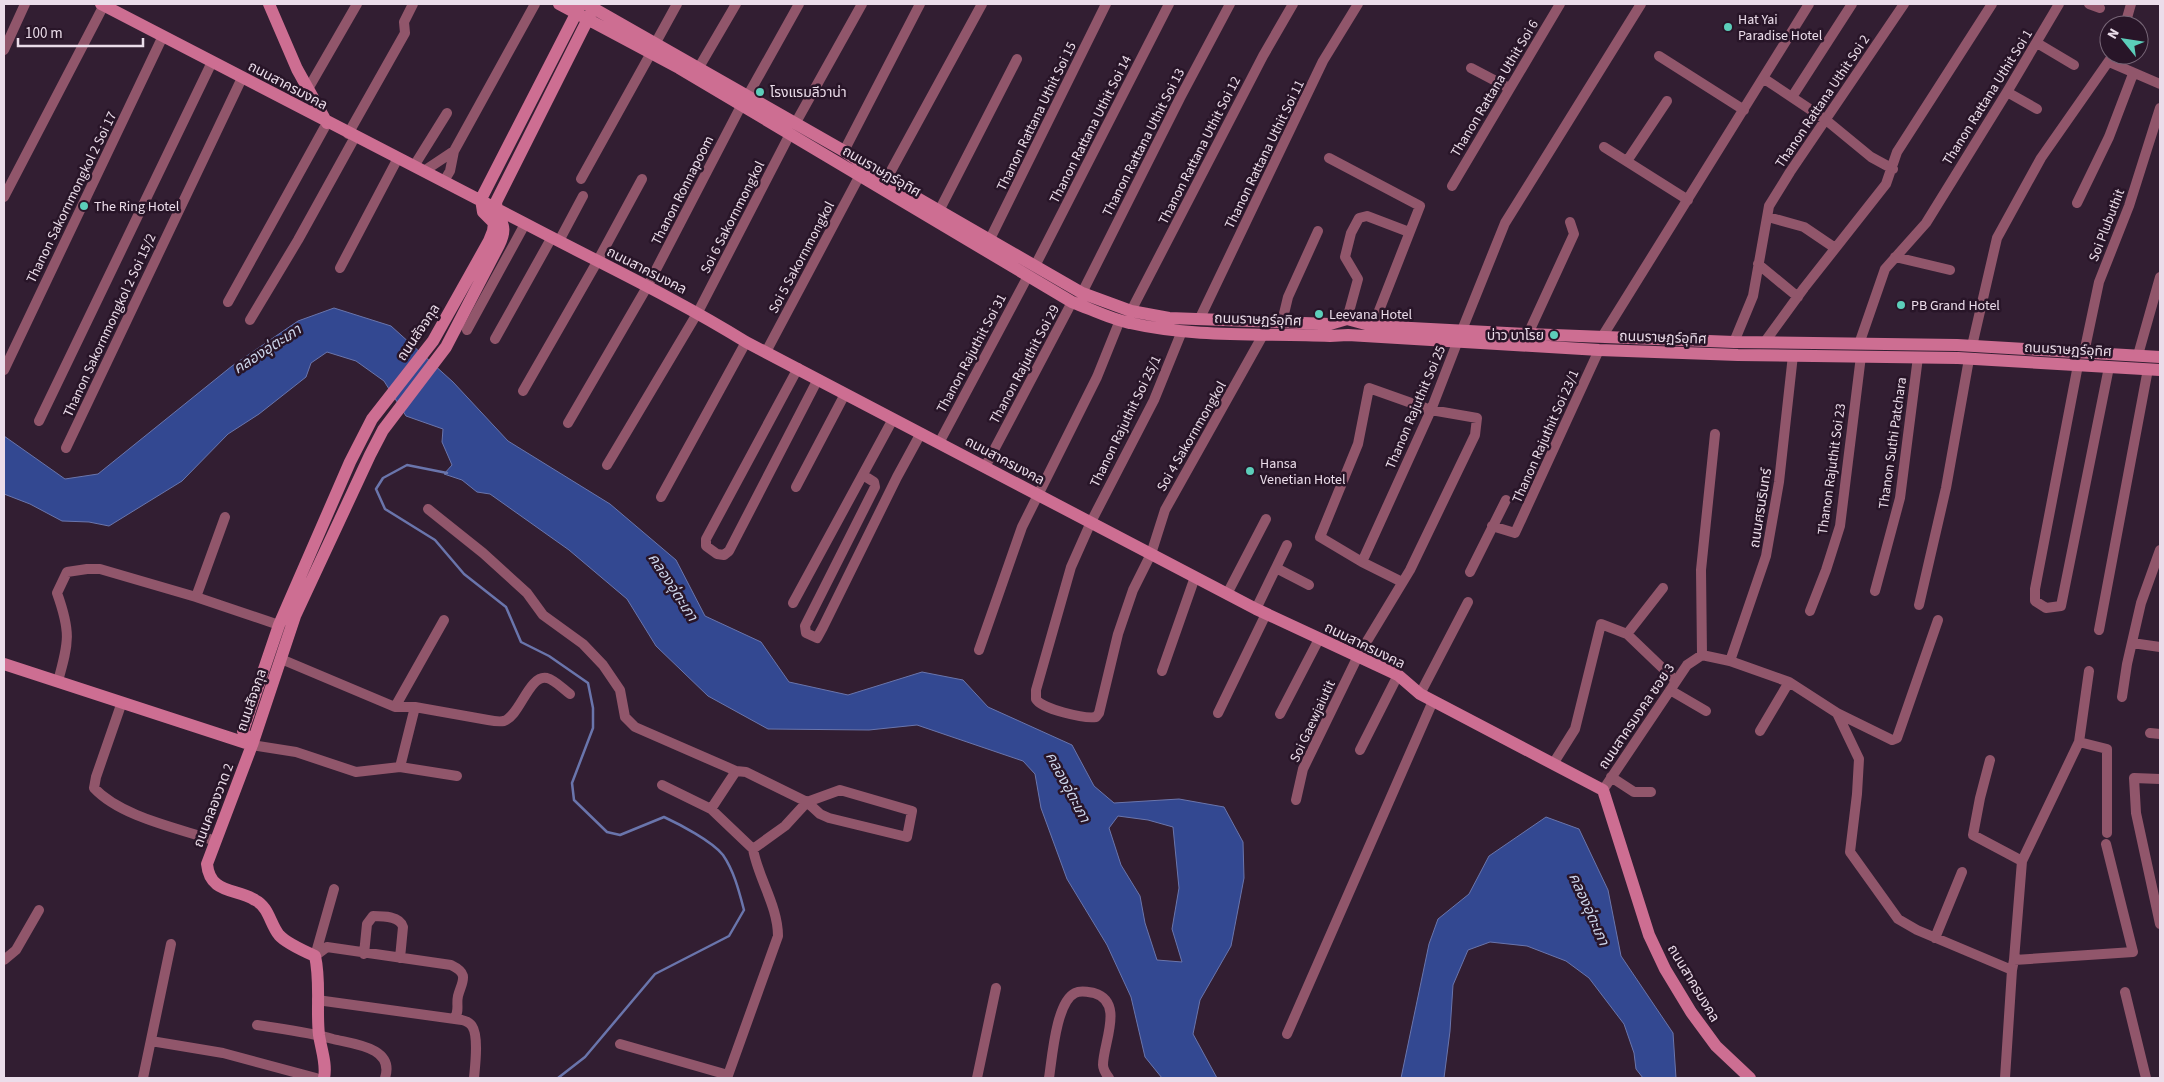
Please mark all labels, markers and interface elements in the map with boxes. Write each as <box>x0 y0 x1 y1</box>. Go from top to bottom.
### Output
place label: Hat Yai Paradise Hotel <box>1738 10 1823 46</box>
scale bar <box>18 15 142 47</box>
north arrow <box>2099 15 2149 65</box>
street label: Thanon Rattana Uthit Soi 6 <box>1446 16 1544 161</box>
marker: Hat Yai Paradise Hotel <box>1722 21 1734 33</box>
text: 100 m <box>25 23 63 44</box>
text: N <box>2103 25 2125 43</box>
street label: Thanon Rattana Uthit Soi 1 <box>1938 26 2038 169</box>
street label: Thanon Rattana Uthit Soi 2 <box>1771 31 1875 172</box>
street label: Thanon Rattana Uthit Soi 15 <box>992 38 1082 194</box>
street label: Thanon Rattana Uthit Soi 14 <box>1045 52 1137 207</box>
street label: ถนนสาครมงคล <box>244 57 331 115</box>
street label: Thanon Rattana Uthit Soi 13 <box>1098 65 1190 220</box>
street label: Thanon Rattana Uthit Soi 12 <box>1154 73 1246 228</box>
street label: Thanon Rattana Uthit Soi 11 <box>1220 76 1310 232</box>
place label: โรงแรมลีวาน่า <box>770 83 847 103</box>
marker: โรงแรมลีวาน่า <box>754 86 766 98</box>
street label: Thanon Sakornmongkol 2 Soi 17 <box>22 108 122 287</box>
street label: Thanon Ronnapoom <box>647 132 719 249</box>
street label: ถนนราษฏร์อุทิศ <box>839 141 925 203</box>
street label: Soi 6 Sakornmongkol <box>696 157 770 277</box>
street label: Soi Plubuthit <box>2084 186 2130 265</box>
place label: The Ring Hotel <box>94 197 180 217</box>
street label: Soi 5 Sakornmongkol <box>764 198 840 317</box>
marker: The Ring Hotel <box>78 200 90 212</box>
street label: Thanon Sakornmongkol 2 Soi 15/2 <box>58 230 161 421</box>
street label: ถนนสาครมงคล <box>603 242 690 300</box>
street label: Thanon Rajuthit Soi 31 <box>932 290 1012 417</box>
place label: PB Grand Hotel <box>1911 296 2000 316</box>
marker: PB Grand Hotel <box>1895 299 1907 311</box>
street label: ถนนสัจจกุล <box>392 300 445 365</box>
street label: Thanon Rajuthit Soi 29 <box>985 301 1065 428</box>
place label: Leevana Hotel <box>1329 305 1412 325</box>
street label: ถนนราษฏร์อุทิศ <box>1214 308 1302 332</box>
marker: Leevana Hotel <box>1313 308 1325 320</box>
water label: คลองอุ่ตะเภา <box>229 319 306 379</box>
place label: บ่าว บาโรย <box>1487 326 1544 346</box>
street label: ถนนราษฏร์อุทิศ <box>1619 326 1707 350</box>
marker: บ่าว บาโรย <box>1548 329 1560 341</box>
street label: ถนนราษฏร์อุทิศ <box>2024 338 2112 362</box>
street label: Thanon Rajuthit Soi 25 <box>1381 342 1451 472</box>
street label: Thanon Rajuthit Soi 25/1 <box>1085 352 1167 491</box>
street label: Thanon Rajuthit Soi 23/1 <box>1507 366 1584 506</box>
street label: Thanon Suthi Patchara <box>1874 376 1912 510</box>
street label: Soi 4 Sakornmongkol <box>1152 377 1232 495</box>
street label: Thanon Rajuthit Soi 23 <box>1813 402 1851 536</box>
street label: ถนนสาครมงคล <box>961 432 1048 490</box>
place label: Hansa Venetian Hotel <box>1260 454 1346 490</box>
marker: Hansa Venetian Hotel <box>1244 465 1256 477</box>
street label: ถนนศรนรินทร์ <box>1745 466 1777 550</box>
water label: คลองอุ่ตะเภา <box>643 549 703 626</box>
street label: ถนนสาครมงคล <box>1321 618 1408 674</box>
street label: ถนนสาครมงคล ซอย 3 <box>1594 659 1680 774</box>
street label: ถนนสัจจกุล <box>232 666 272 734</box>
street label: Soi Gaewjaiutit <box>1285 677 1341 766</box>
water label: คลองอุ่ตะเภา <box>1040 748 1095 827</box>
street label: ถนนคลองวาด 2 <box>189 760 239 850</box>
water label: คลองอุ่ตะเภา <box>1563 870 1614 950</box>
street label: ถนนสาครมงคล <box>1662 941 1724 1026</box>

